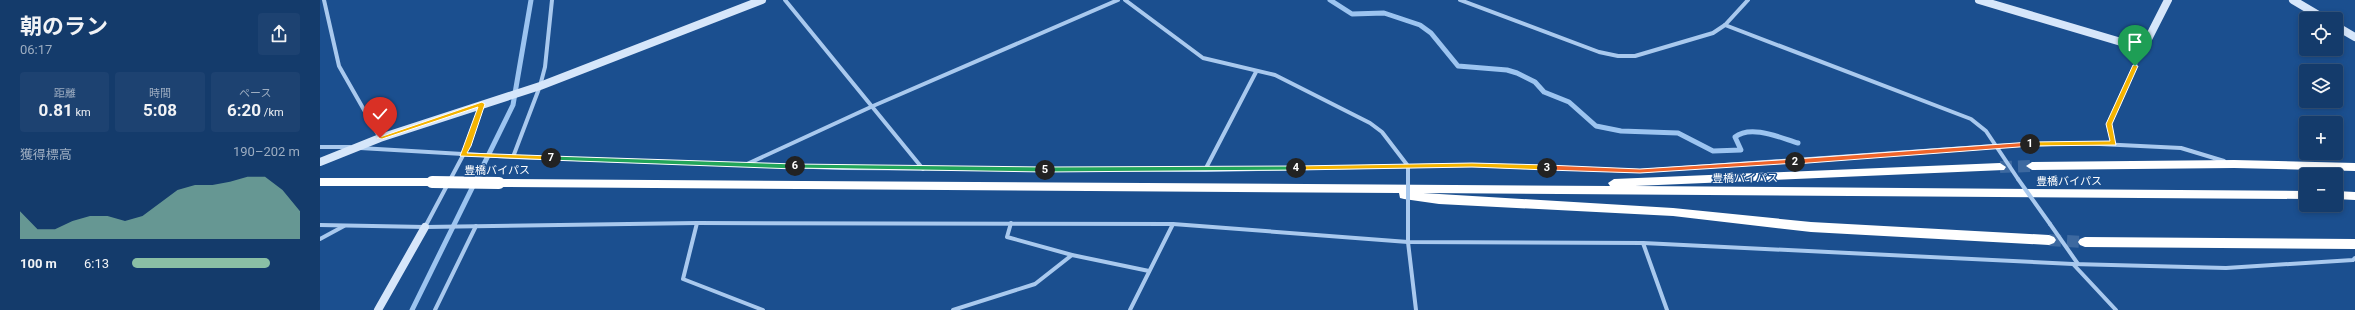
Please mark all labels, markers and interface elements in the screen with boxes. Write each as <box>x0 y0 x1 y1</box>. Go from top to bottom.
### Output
map controls <box>2299 12 2343 212</box>
button: locate <box>2299 12 2343 56</box>
button: share <box>258 13 300 55</box>
text: 朝のラン <box>20 14 108 39</box>
pin <box>2118 25 2152 66</box>
icon: arrive <box>2124 31 2146 53</box>
text: 06:17 <box>20 42 52 57</box>
button: layers <box>2299 64 2343 108</box>
text: 距離 <box>54 87 76 100</box>
text: 時間 <box>149 87 171 100</box>
text: ペース <box>239 87 272 100</box>
pin <box>363 97 397 138</box>
text: 0.81 <box>39 100 73 120</box>
text: 5:08 <box>143 100 177 120</box>
text: 6:20 <box>227 100 261 120</box>
icon: check <box>369 103 391 125</box>
text: km <box>73 106 91 119</box>
text: /km <box>261 106 284 119</box>
button: + <box>2299 116 2343 160</box>
pin: 1 <box>2020 134 2040 154</box>
text: 1 <box>2027 137 2033 150</box>
text: 190–202 m <box>233 144 300 159</box>
text: 獲得標高 <box>20 147 72 162</box>
pin: 7 <box>541 148 561 168</box>
text: 7 <box>548 151 554 164</box>
pin: 2 <box>1785 152 1805 172</box>
text: 2 <box>1792 155 1798 168</box>
pin: 6 <box>785 156 805 176</box>
pin: 4 <box>1286 158 1306 178</box>
pin: 3 <box>1537 158 1557 178</box>
text: 6 <box>792 159 798 172</box>
pin: 5 <box>1035 160 1055 180</box>
text: 4 <box>1293 161 1299 174</box>
text: 3 <box>1544 161 1550 174</box>
text: 5 <box>1042 163 1048 176</box>
street label: 豊橋バイパス <box>464 164 530 177</box>
button: − <box>2299 168 2343 212</box>
street label: 豊橋バイパス <box>1712 172 1778 185</box>
street label: 豊橋バイパス <box>2036 175 2102 188</box>
text: 100 m <box>20 256 57 271</box>
text: 6:13 <box>84 256 109 271</box>

